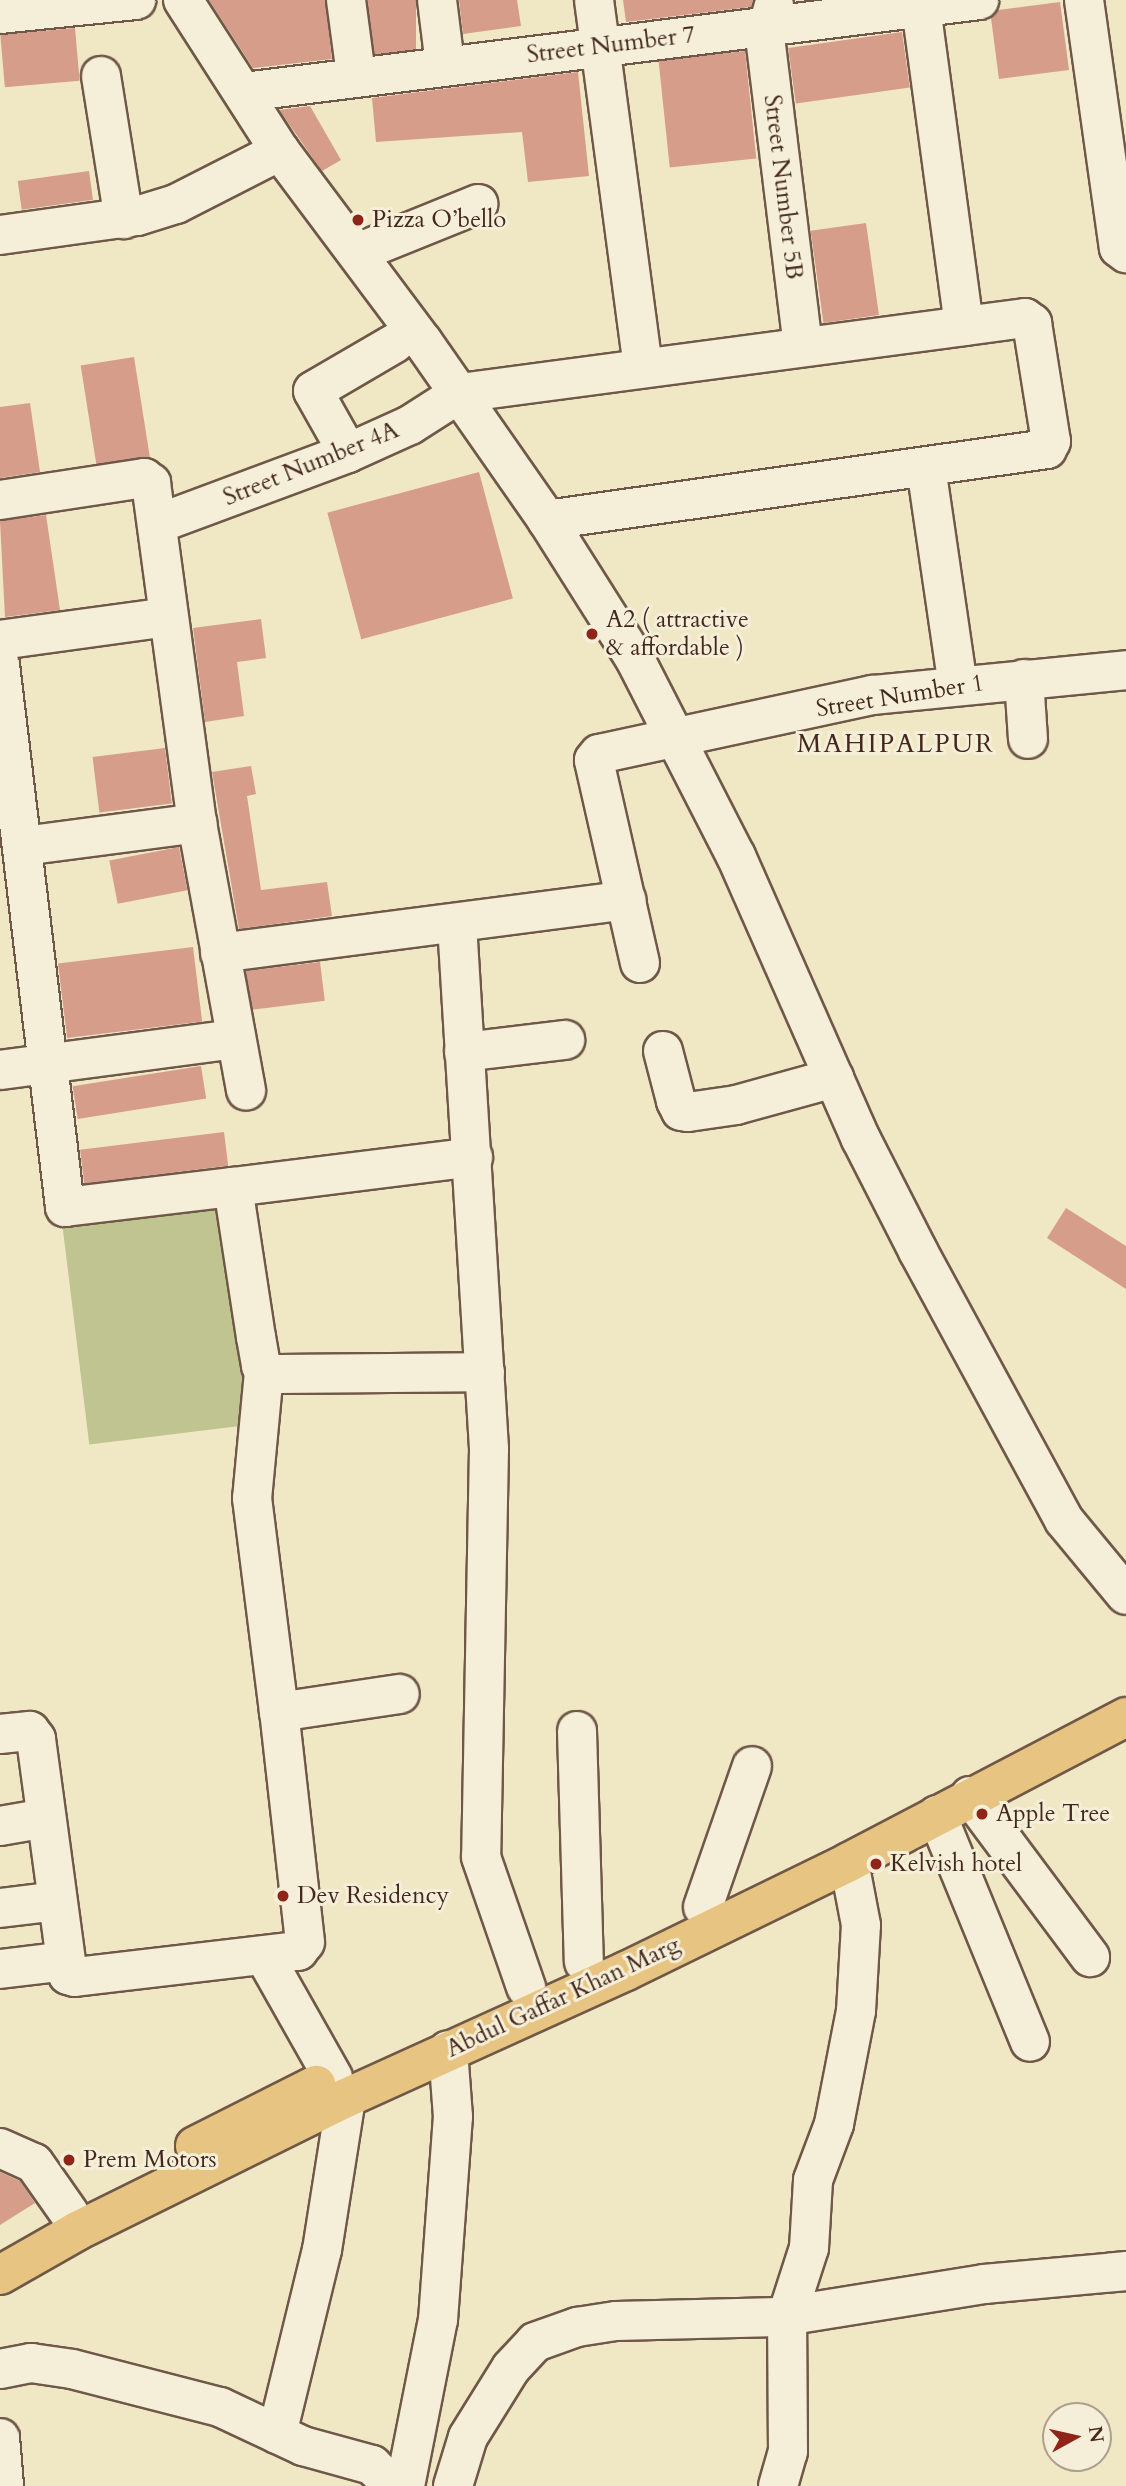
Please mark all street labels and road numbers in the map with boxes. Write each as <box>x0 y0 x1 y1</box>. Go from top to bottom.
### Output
street label: Street Number 7 <box>525 20 697 70</box>
street label: Street Number 5B <box>757 93 809 281</box>
street label: Street Number 4A <box>219 416 403 512</box>
street label: Street Number 1 <box>814 669 986 723</box>
street label: Abdul Gaffar Khan Marg <box>442 1930 684 2064</box>

